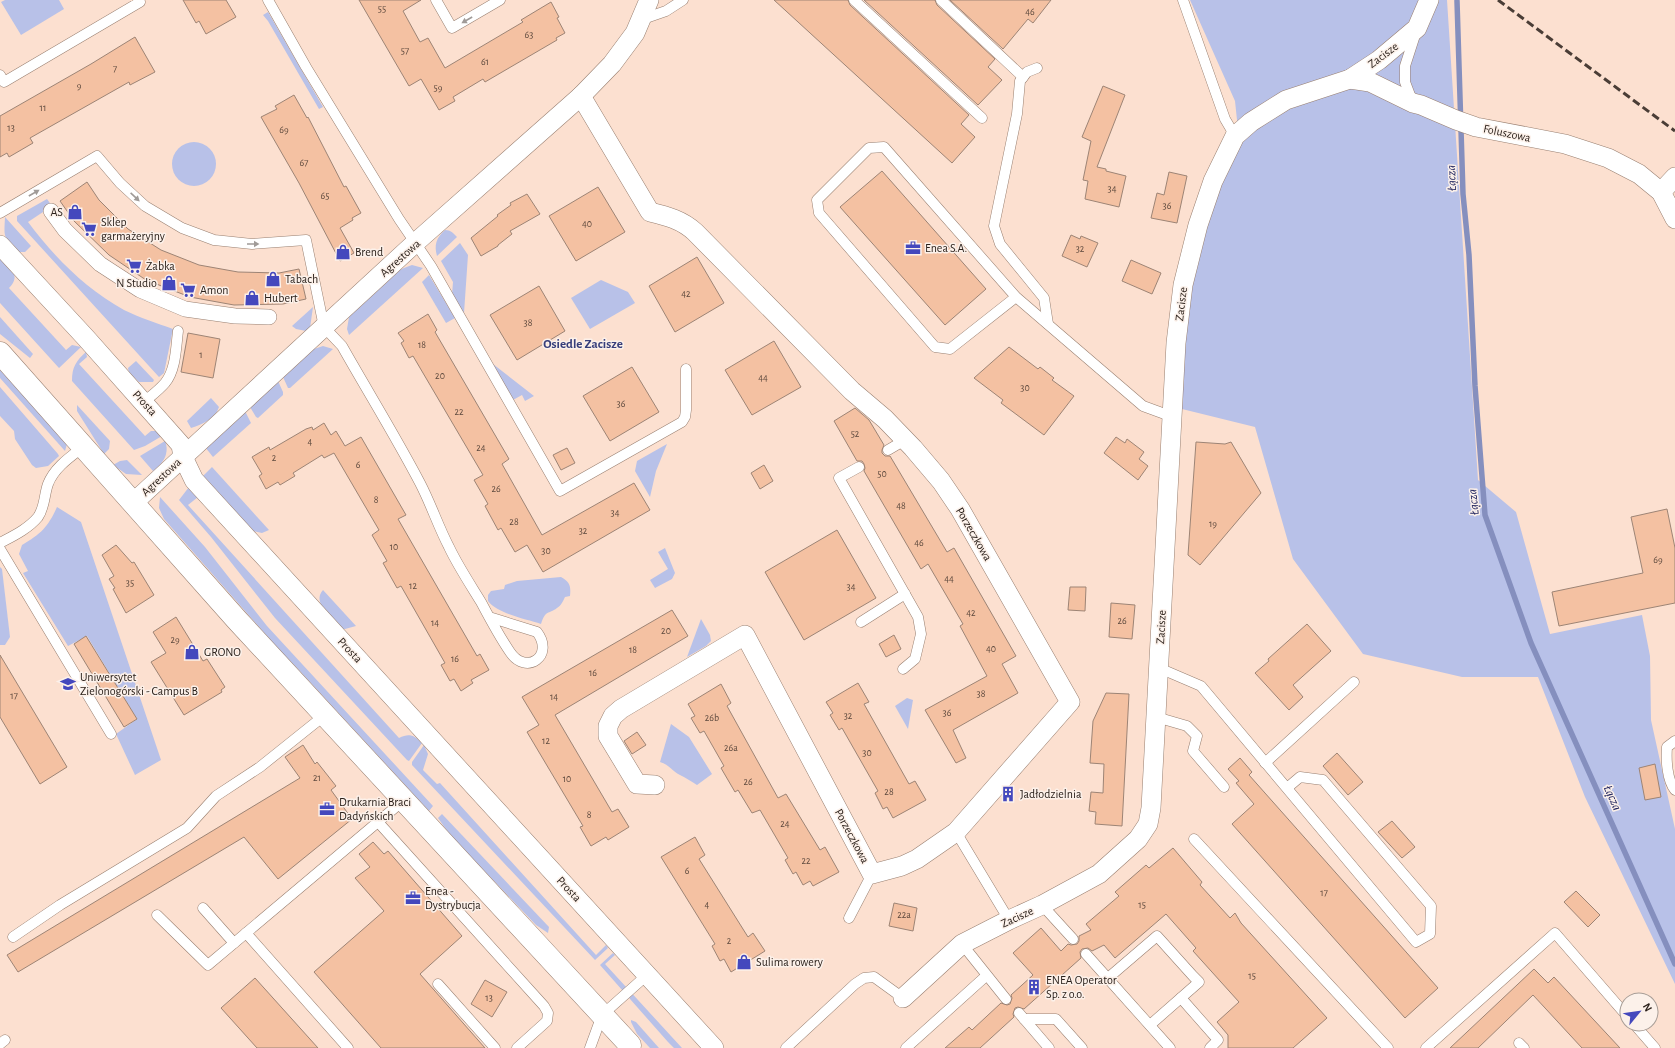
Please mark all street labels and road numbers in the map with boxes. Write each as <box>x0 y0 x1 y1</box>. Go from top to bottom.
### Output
street label: Zacisze <box>1366 40 1400 70</box>
street label: Foluszowa <box>1482 122 1532 144</box>
street label: Agrestowa <box>378 237 423 279</box>
street label: Zacisze <box>1173 286 1189 322</box>
street label: Prosta <box>131 388 160 418</box>
street label: Agrestowa <box>139 455 183 498</box>
street label: Porzeczkowa <box>954 505 994 563</box>
street label: Zacisze <box>1154 610 1168 644</box>
street label: Prosta <box>336 635 365 665</box>
street label: Porzeczkowa <box>833 807 872 866</box>
street label: Prosta <box>555 874 584 904</box>
street label: Zacisze <box>999 904 1035 930</box>

